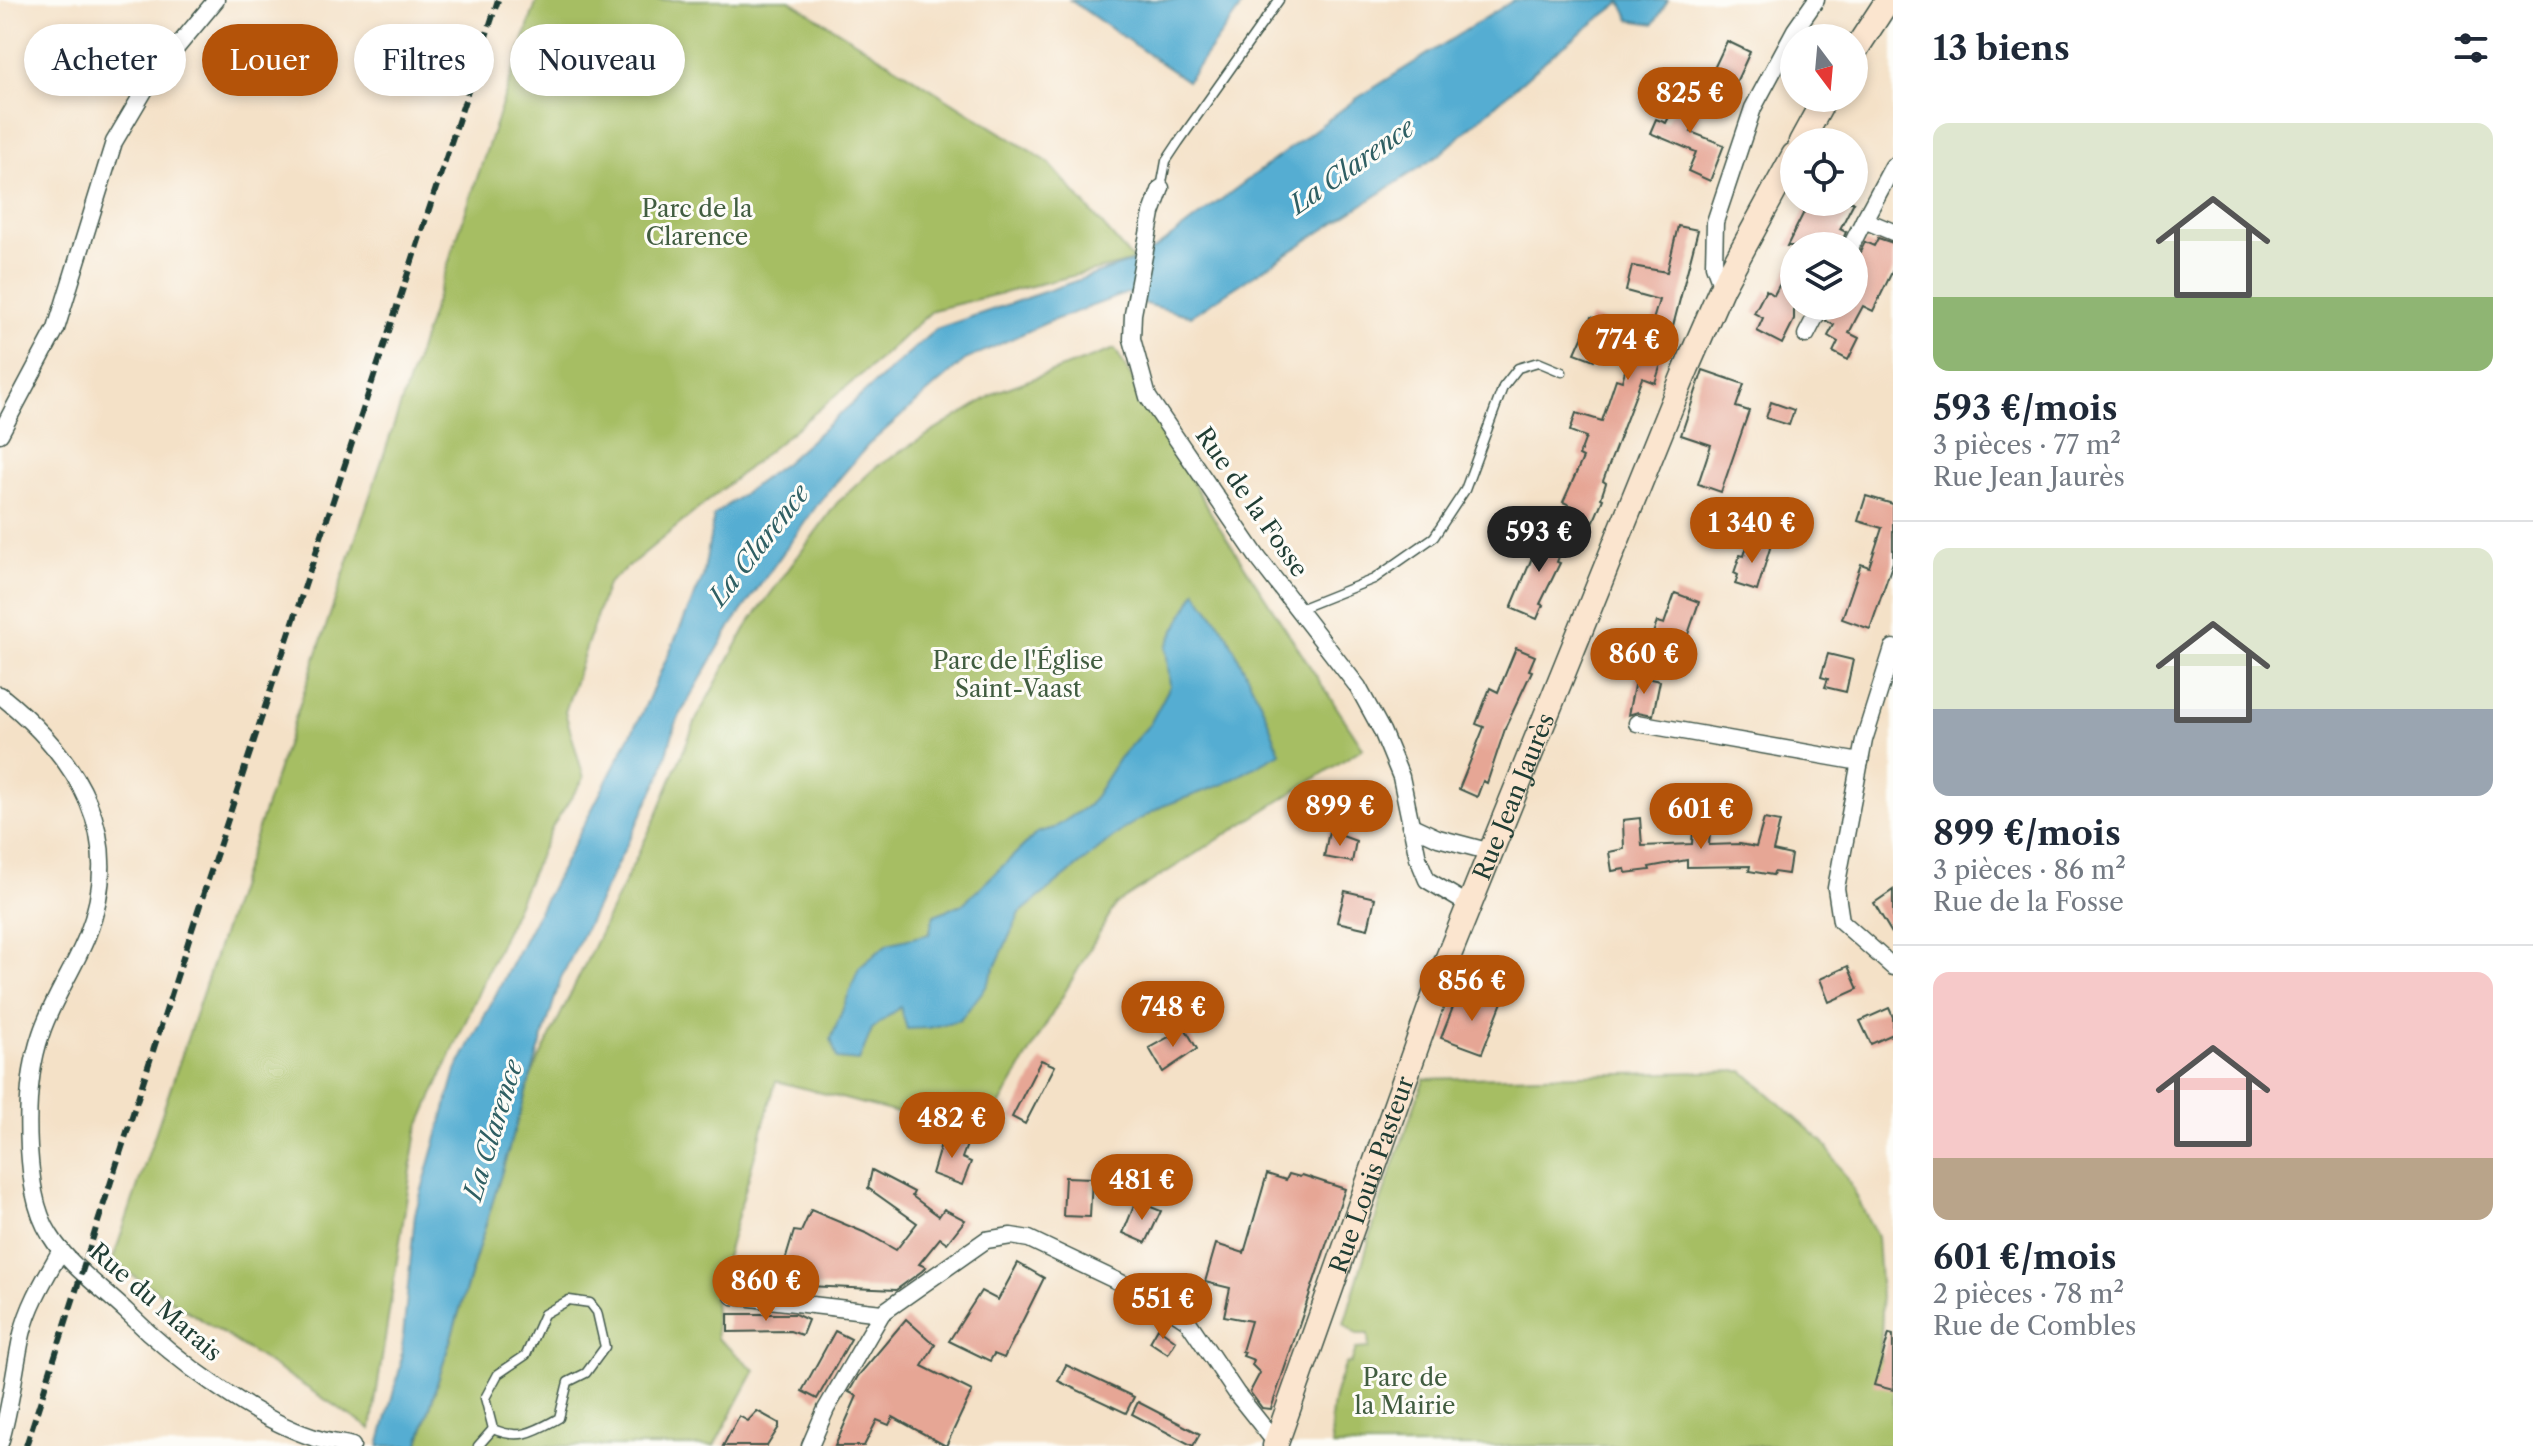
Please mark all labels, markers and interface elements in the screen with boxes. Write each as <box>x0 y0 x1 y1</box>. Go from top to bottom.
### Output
chip: Acheter <box>24 24 186 96</box>
chip: Louer <box>202 24 338 96</box>
chip: Filtres <box>354 24 494 96</box>
chip: Nouveau <box>510 24 685 96</box>
north arrow <box>1780 24 1868 112</box>
map controls <box>1780 24 1868 320</box>
icon: filters <box>2449 26 2493 70</box>
text: 13 biens <box>1933 27 2070 69</box>
pin: 825 € <box>1634 67 1746 135</box>
text: 825 € <box>1656 77 1724 109</box>
water label: La Clarence <box>1282 110 1422 222</box>
button: locate <box>1780 128 1868 216</box>
icon: home <box>2141 175 2285 319</box>
park label: Parc de la Clarence <box>641 194 753 251</box>
button: layers <box>1780 232 1868 320</box>
pin: 774 € <box>1572 314 1684 382</box>
text: 774 € <box>1596 324 1660 356</box>
text: 593 €/mois <box>1933 387 2118 429</box>
street label: Rue de la Fosse <box>1190 422 1314 582</box>
text: 3 pièces · 77 m² <box>1933 429 2121 461</box>
text: Rue Jean Jaurès <box>1933 461 2125 493</box>
water label: La Clarence <box>701 477 817 614</box>
pin: 1 340 € <box>1678 497 1826 565</box>
pin: 593 € <box>1483 506 1595 574</box>
text: 1 340 € <box>1708 507 1796 539</box>
text: 593 € <box>1505 516 1573 548</box>
icon: home <box>2141 600 2285 744</box>
pin: 860 € <box>1588 628 1700 696</box>
text: 860 € <box>1608 638 1680 670</box>
park label: Parc de l'Église Saint-Vaast <box>932 646 1104 703</box>
street label: Rue Jean Jaurès <box>1466 709 1560 884</box>
pin: 899 € <box>1284 780 1396 848</box>
pin: 601 € <box>1645 783 1757 851</box>
text: 899 € <box>1305 790 1375 822</box>
text: 601 € <box>1668 793 1734 825</box>
text: 899 €/mois <box>1933 812 2121 854</box>
text: 3 pièces · 86 m² <box>1933 854 2126 886</box>
text: Rue de la Fosse <box>1933 886 2124 918</box>
pin: 856 € <box>1416 955 1528 1023</box>
text: 856 € <box>1438 965 1506 997</box>
pin: 748 € <box>1117 981 1229 1049</box>
text: 748 € <box>1139 991 1207 1023</box>
icon: home <box>2141 1024 2285 1168</box>
water label: La Clarence <box>456 1055 530 1206</box>
street label: Rue Louis Pasteur <box>1323 1072 1419 1277</box>
pin: 482 € <box>896 1092 1008 1160</box>
text: 482 € <box>917 1102 987 1134</box>
pin: 481 € <box>1086 1154 1198 1222</box>
text: 481 € <box>1109 1164 1175 1196</box>
text: 601 €/mois <box>1933 1236 2117 1278</box>
street label: Rue du Marais <box>84 1237 228 1367</box>
pin: 860 € <box>710 1255 822 1323</box>
text: 860 € <box>730 1265 802 1297</box>
pin: 551 € <box>1107 1273 1219 1341</box>
text: 2 pièces · 78 m² <box>1933 1278 2124 1310</box>
text: 551 € <box>1131 1283 1195 1315</box>
text: Rue de Combles <box>1933 1310 2136 1342</box>
park label: Parc de la Mairie <box>1355 1363 1455 1420</box>

